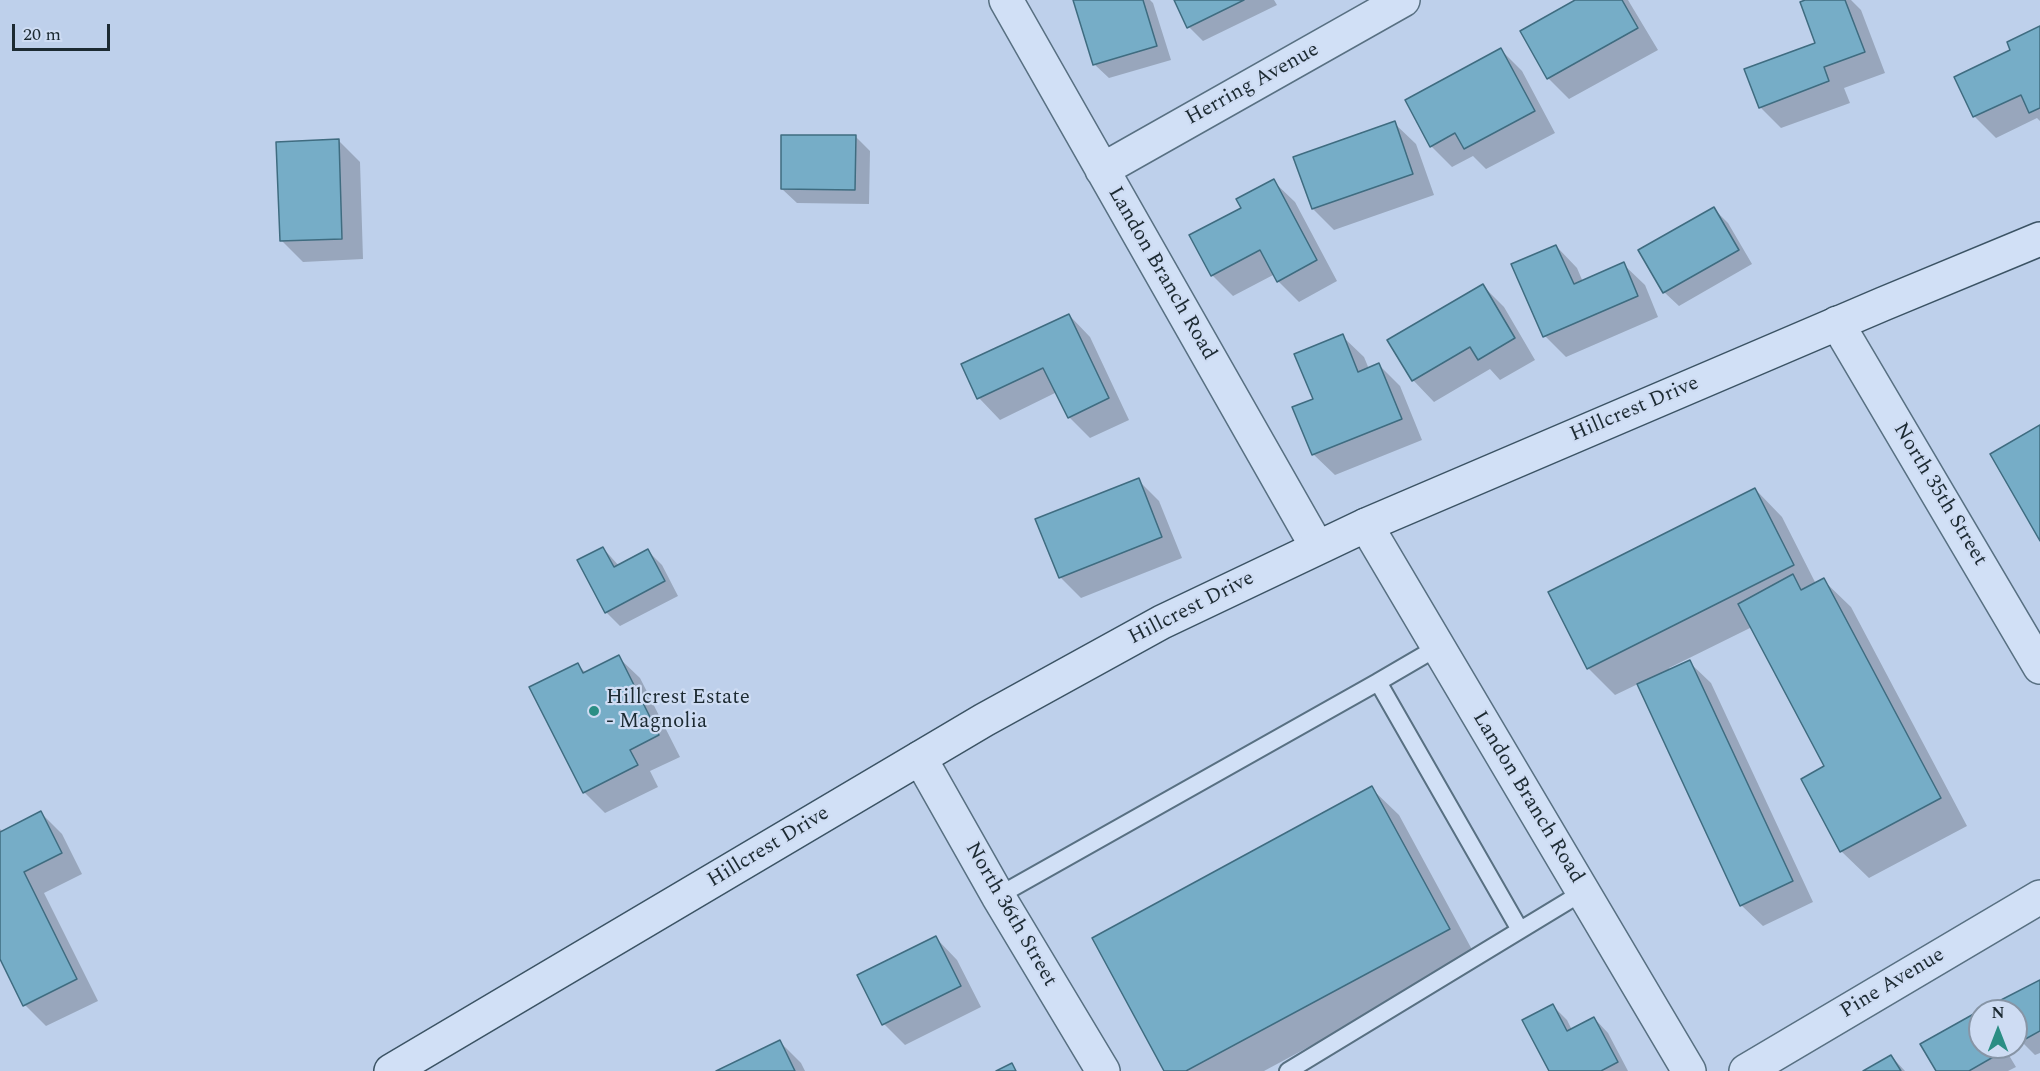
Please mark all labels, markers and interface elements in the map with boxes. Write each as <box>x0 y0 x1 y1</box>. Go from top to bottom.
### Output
scale bar <box>15 12 112 50</box>
text: 20 m <box>23 21 61 48</box>
street label: Herring Avenue <box>1182 38 1324 132</box>
street label: Landon Branch Road <box>1101 183 1221 365</box>
street label: Hillcrest Drive <box>1567 372 1703 448</box>
street label: North 35th Street <box>1886 419 1992 571</box>
street label: Hillcrest Drive <box>1125 567 1259 651</box>
place label: Hillcrest Estate - Magnolia <box>606 686 750 736</box>
marker: Hillcrest Estate - Magnolia <box>587 704 601 718</box>
street label: Landon Branch Road <box>1466 707 1588 889</box>
street label: Hillcrest Drive <box>704 802 834 894</box>
street label: North 36th Street <box>958 838 1062 992</box>
street label: Pine Avenue <box>1836 943 1950 1025</box>
north arrow <box>1968 999 2028 1059</box>
text: N <box>1991 1001 2005 1025</box>

